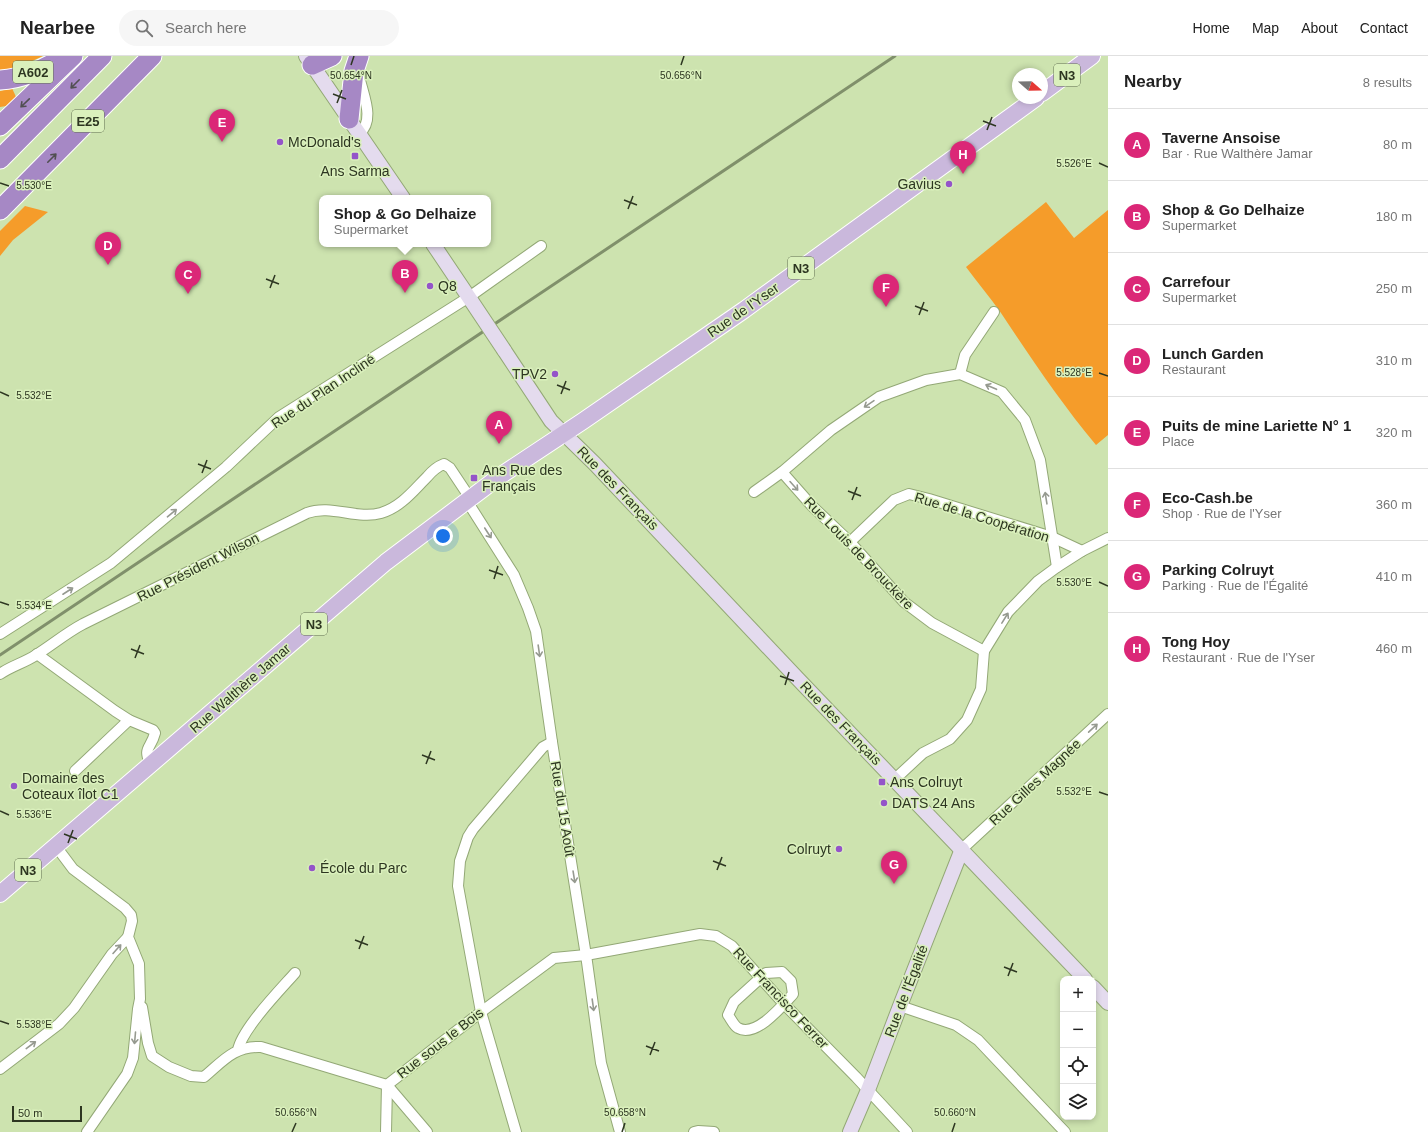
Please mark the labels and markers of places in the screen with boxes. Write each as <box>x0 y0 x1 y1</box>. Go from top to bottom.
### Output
pin: E <box>209 109 235 142</box>
place label: McDonald's <box>288 134 361 150</box>
marker: McDonald's <box>275 137 285 147</box>
pin: H <box>950 141 976 174</box>
marker: Ans Sarma <box>350 151 360 161</box>
place label: Ans Sarma <box>320 163 390 179</box>
place label: Gavius <box>897 176 941 192</box>
marker: Gavius <box>944 179 954 189</box>
pin: D <box>95 232 121 265</box>
pin: B <box>392 260 418 293</box>
pin: C <box>175 261 201 294</box>
pin: F <box>873 274 899 307</box>
place label: Q8 <box>438 278 457 294</box>
marker: Q8 <box>425 281 435 291</box>
place label: TPV2 <box>512 366 547 382</box>
marker: TPV2 <box>550 369 560 379</box>
pin: A <box>486 411 512 444</box>
place label: Ans Rue des Français <box>482 462 562 494</box>
marker: Ans Rue des Français <box>469 473 479 483</box>
place label: Domaine des Coteaux îlot C1 <box>22 770 119 802</box>
place label: Ans Colruyt <box>890 774 962 790</box>
marker: Ans Colruyt <box>877 777 887 787</box>
marker: Domaine des Coteaux îlot C1 <box>9 781 19 791</box>
place label: DATS 24 Ans <box>892 795 975 811</box>
marker: DATS 24 Ans <box>879 798 889 808</box>
place label: Colruyt <box>787 841 831 857</box>
marker: Colruyt <box>834 844 844 854</box>
pin: G <box>881 851 907 884</box>
place label: École du Parc <box>320 860 407 876</box>
marker: École du Parc <box>307 863 317 873</box>

